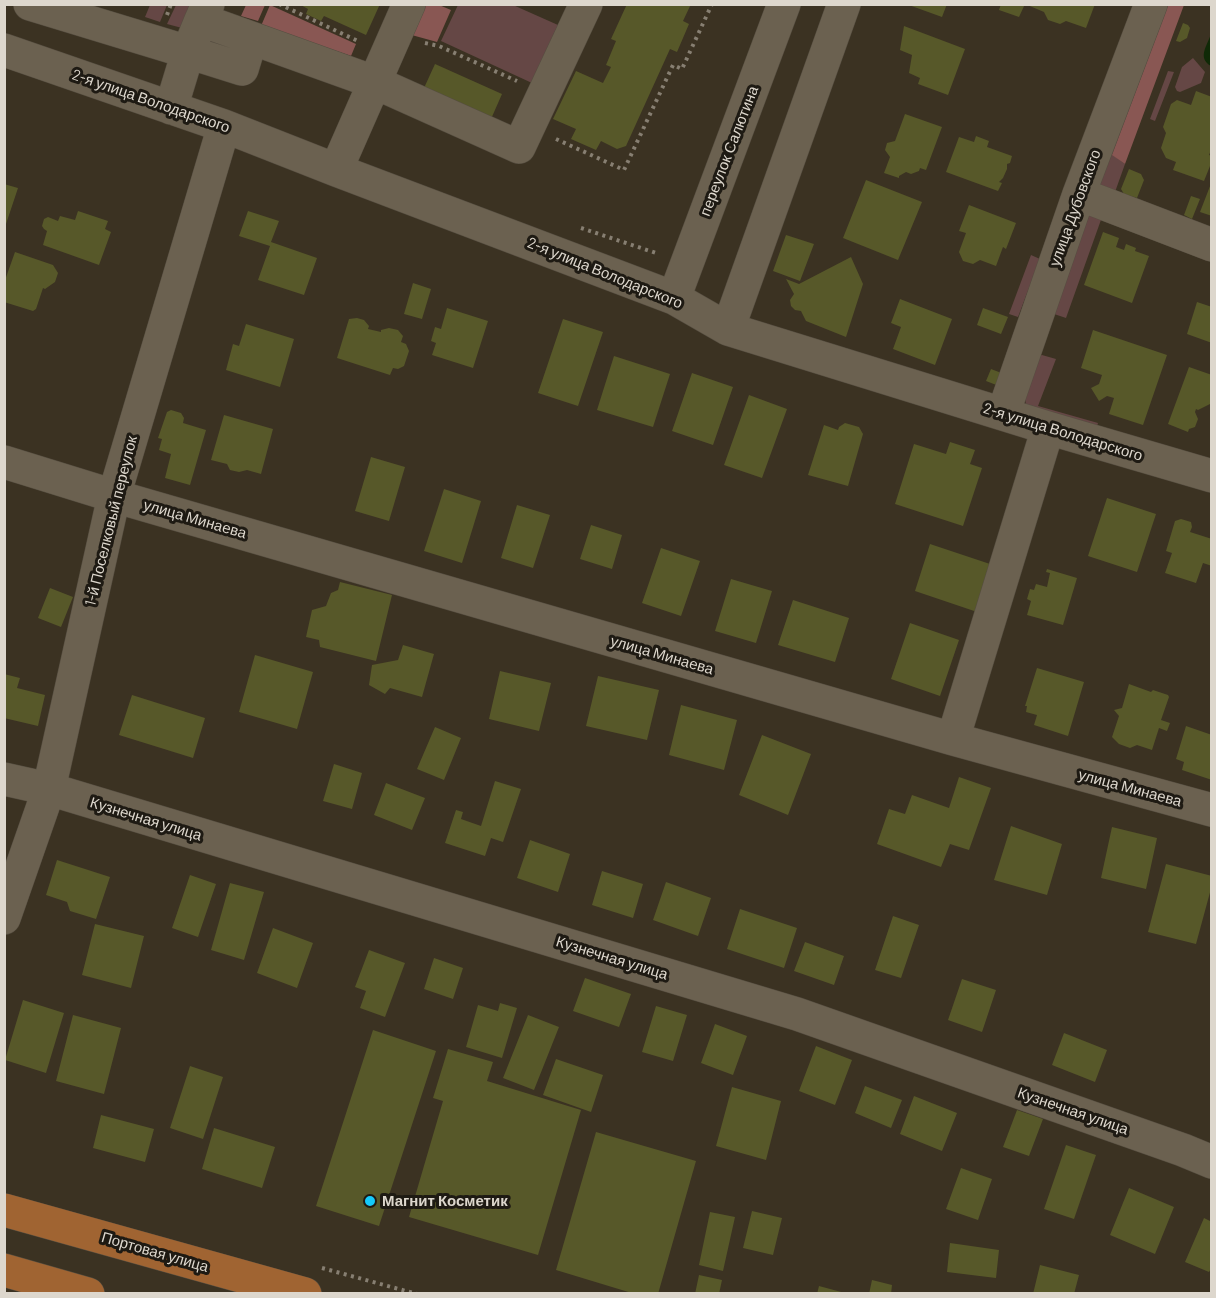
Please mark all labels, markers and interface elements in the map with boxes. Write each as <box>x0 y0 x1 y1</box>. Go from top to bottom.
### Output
street label: 2-я улица Володарского <box>70 66 232 136</box>
street label: переулок Салютина <box>696 83 762 219</box>
street label: улица Дубовского <box>1045 147 1105 269</box>
street label: 2-я улица Володарского <box>525 234 685 312</box>
street label: 2-я улица Володарского <box>981 399 1145 465</box>
street label: 1-й Поселковый переулок <box>81 434 141 608</box>
street label: улица Минаева <box>141 496 249 542</box>
street label: улица Минаева <box>608 632 716 678</box>
street label: улица Минаева <box>1076 766 1184 810</box>
street label: Кузнечная улица <box>88 793 204 845</box>
street label: Кузнечная улица <box>554 932 670 984</box>
street label: Кузнечная улица <box>1015 1084 1131 1138</box>
place label: Магнит Косметик <box>382 1192 508 1210</box>
marker: Магнит Косметик <box>363 1194 377 1208</box>
street label: Портовая улица <box>99 1228 211 1276</box>

